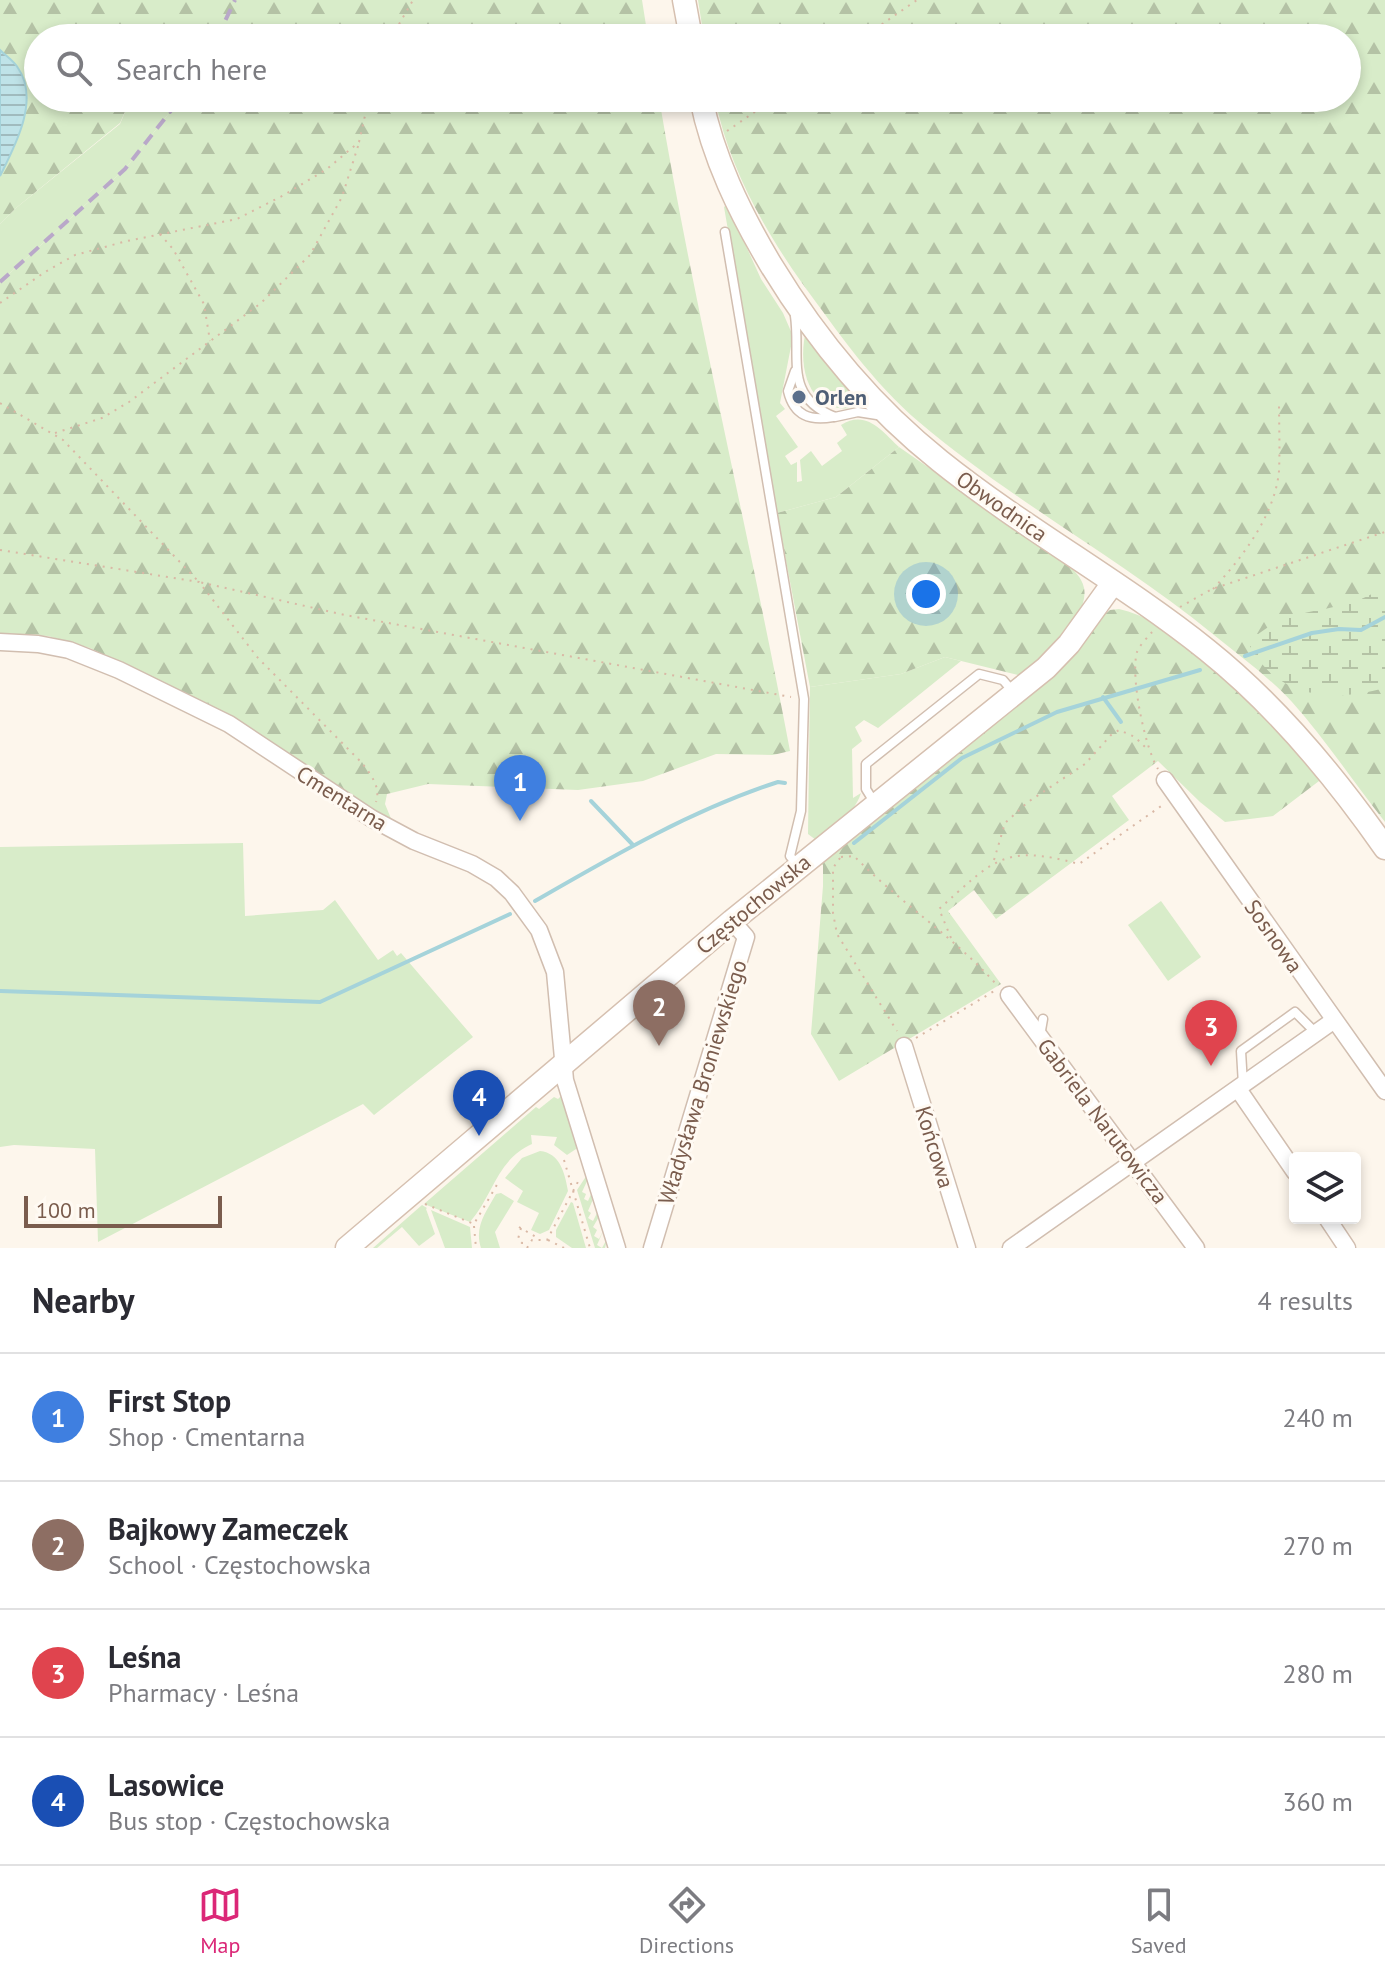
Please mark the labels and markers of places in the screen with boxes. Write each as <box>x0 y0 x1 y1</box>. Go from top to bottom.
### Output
place label: Orlen <box>815 383 867 411</box>
marker: Orlen <box>790 388 808 406</box>
pin: 1 <box>494 755 546 821</box>
pin: 2 <box>633 980 685 1046</box>
pin: 3 <box>1185 1000 1237 1066</box>
pin: 4 <box>453 1070 505 1136</box>

